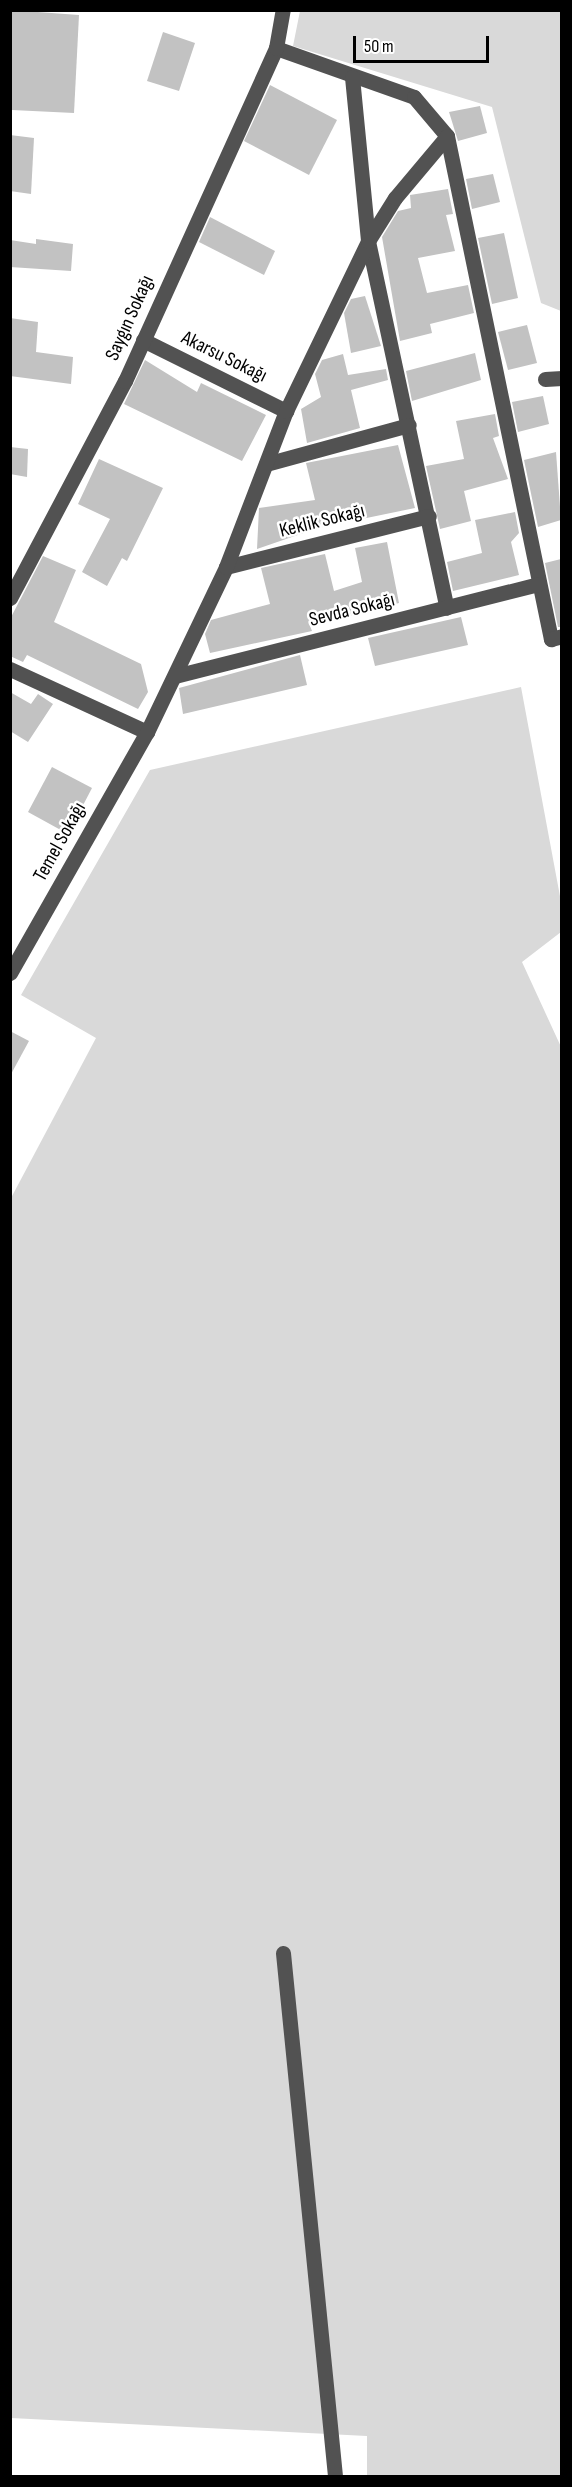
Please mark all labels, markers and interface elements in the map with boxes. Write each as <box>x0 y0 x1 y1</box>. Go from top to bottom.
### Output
scale bar <box>356 24 492 62</box>
text: 50 m <box>364 36 394 57</box>
street label: Saygın Sokağı <box>101 272 159 364</box>
street label: Akarsu Sokağı <box>177 326 271 388</box>
street label: Keklik Sokağı <box>277 499 367 543</box>
street label: Sevda Sokağı <box>307 588 397 632</box>
street label: Temel Sokağı <box>29 798 91 886</box>

